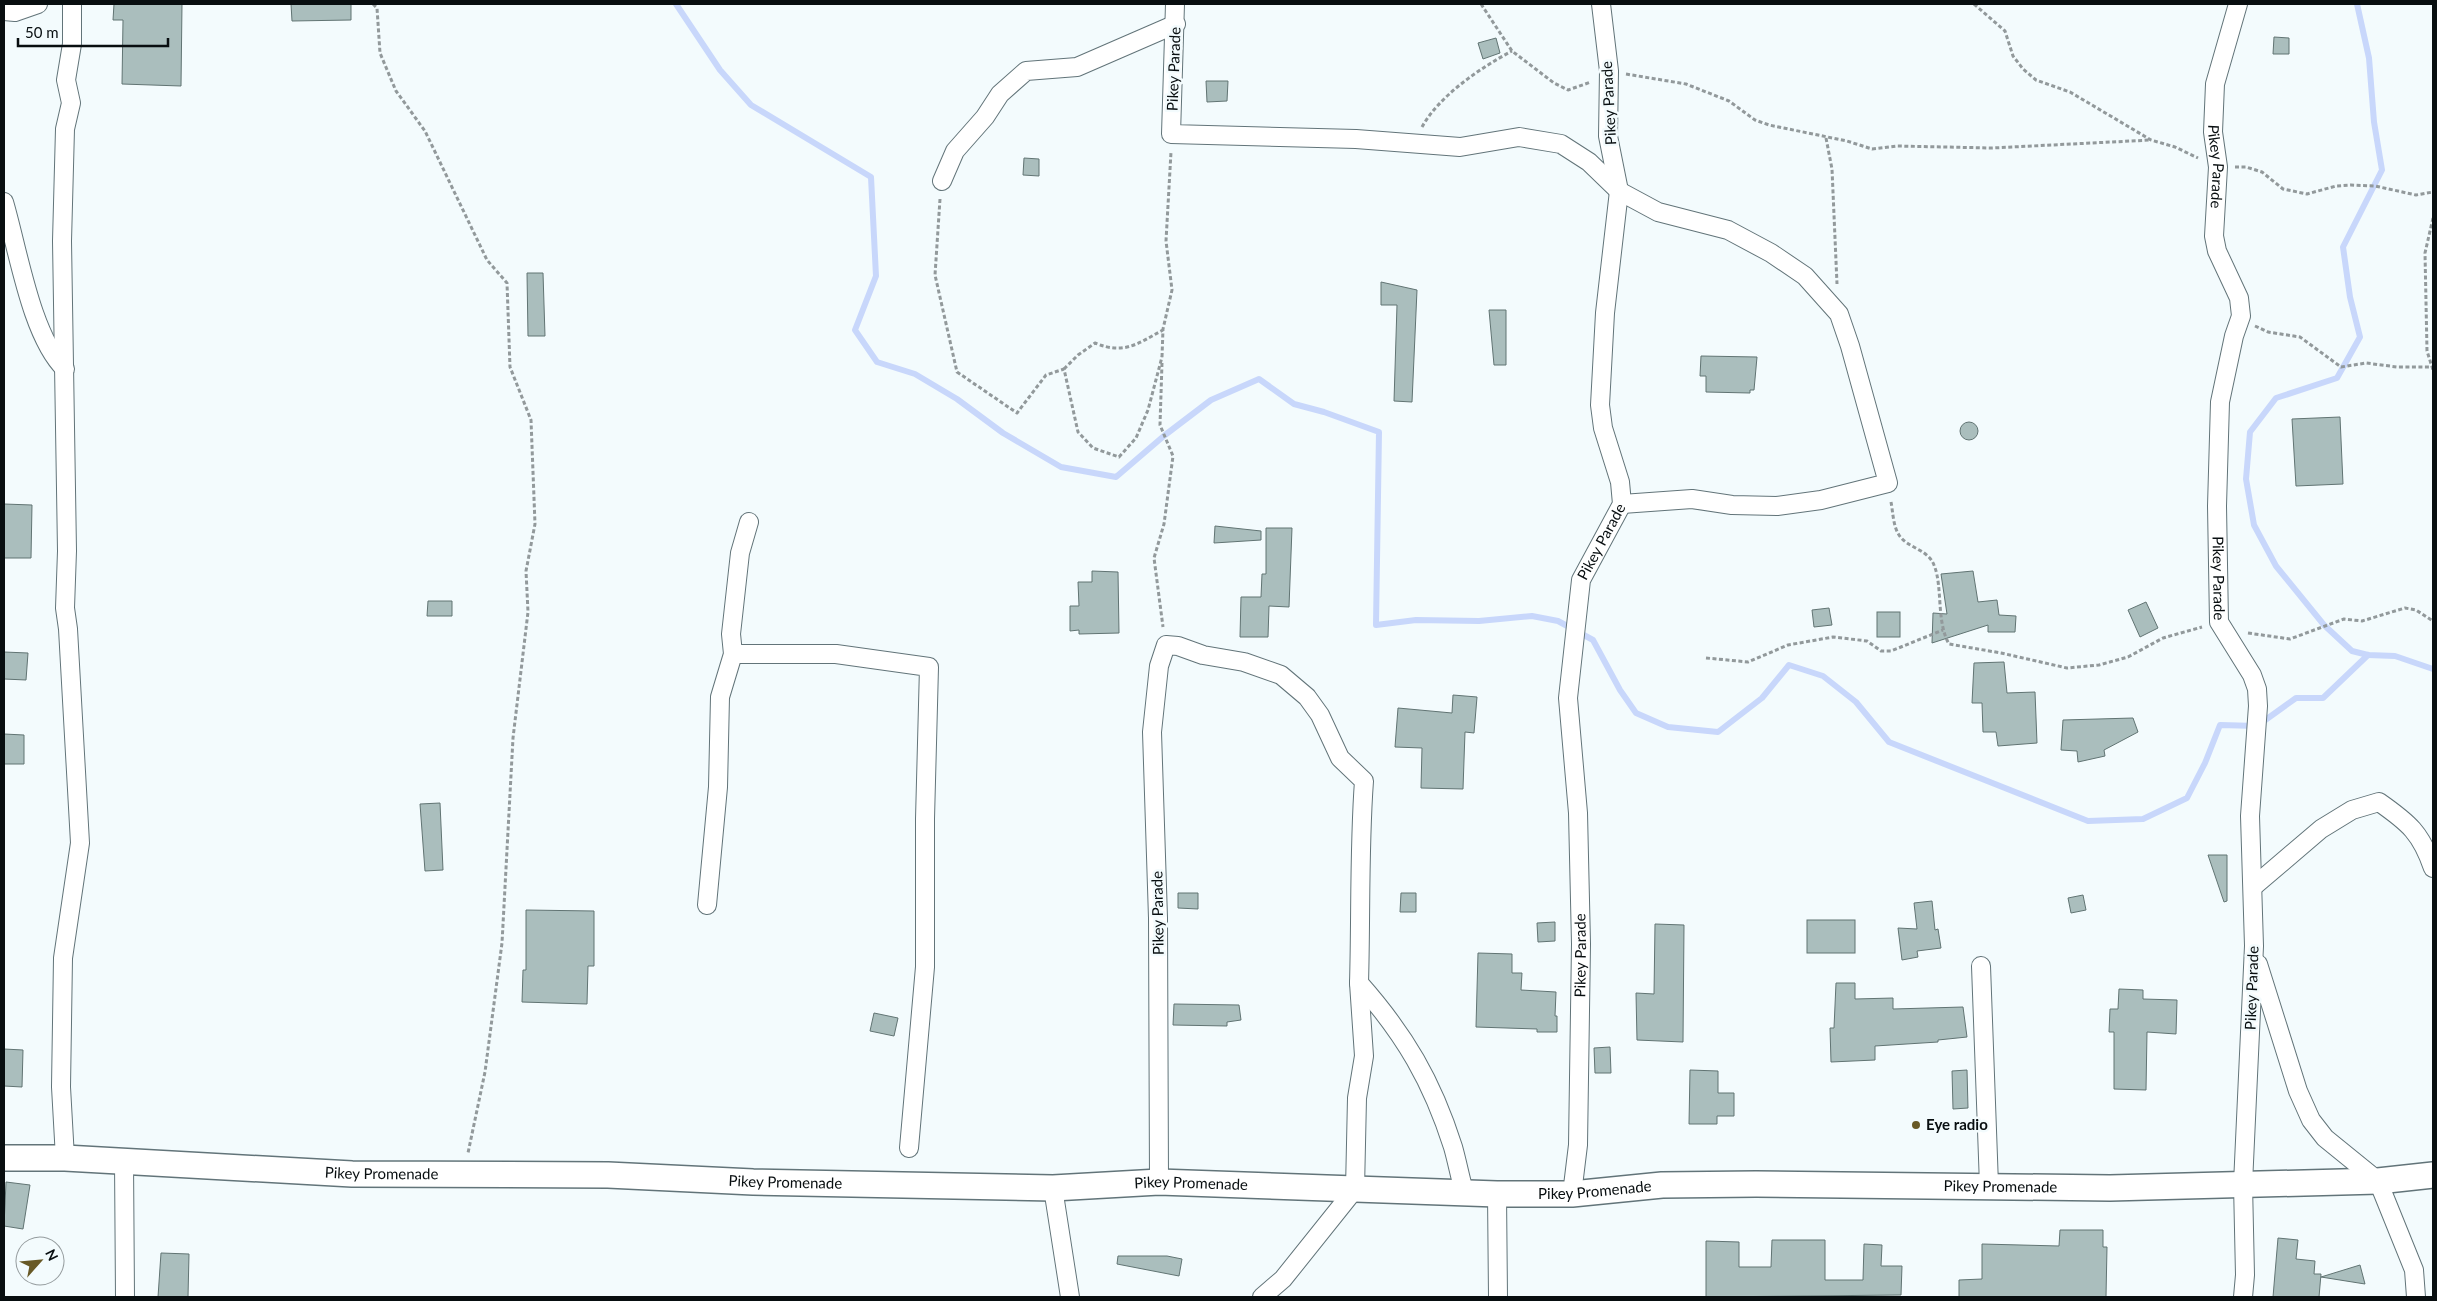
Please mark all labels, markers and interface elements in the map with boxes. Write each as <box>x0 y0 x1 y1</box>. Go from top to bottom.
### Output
scale bar <box>18 15 168 47</box>
text: 50 m <box>25 23 59 41</box>
street label: Pikey Parade <box>1163 27 1183 111</box>
street label: Pikey Parade <box>1597 61 1619 145</box>
street label: Pikey Parade <box>2205 124 2228 209</box>
street label: Pikey Parade <box>1573 500 1629 583</box>
street label: Pikey Parade <box>2210 536 2229 621</box>
street label: Pikey Parade <box>1147 871 1167 955</box>
street label: Pikey Parade <box>1570 913 1589 998</box>
street label: Pikey Parade <box>2241 946 2261 1030</box>
place label: Eye radio <box>1926 1115 1988 1133</box>
marker: Eye radio <box>1910 1119 1922 1131</box>
street label: Pikey Promenade <box>324 1162 439 1182</box>
street label: Pikey Promenade <box>728 1171 843 1192</box>
street label: Pikey Promenade <box>1134 1172 1248 1193</box>
street label: Pikey Promenade <box>1538 1176 1652 1202</box>
street label: Pikey Promenade <box>1944 1176 2058 1195</box>
north arrow <box>15 1236 65 1286</box>
text: N <box>42 1246 62 1264</box>

